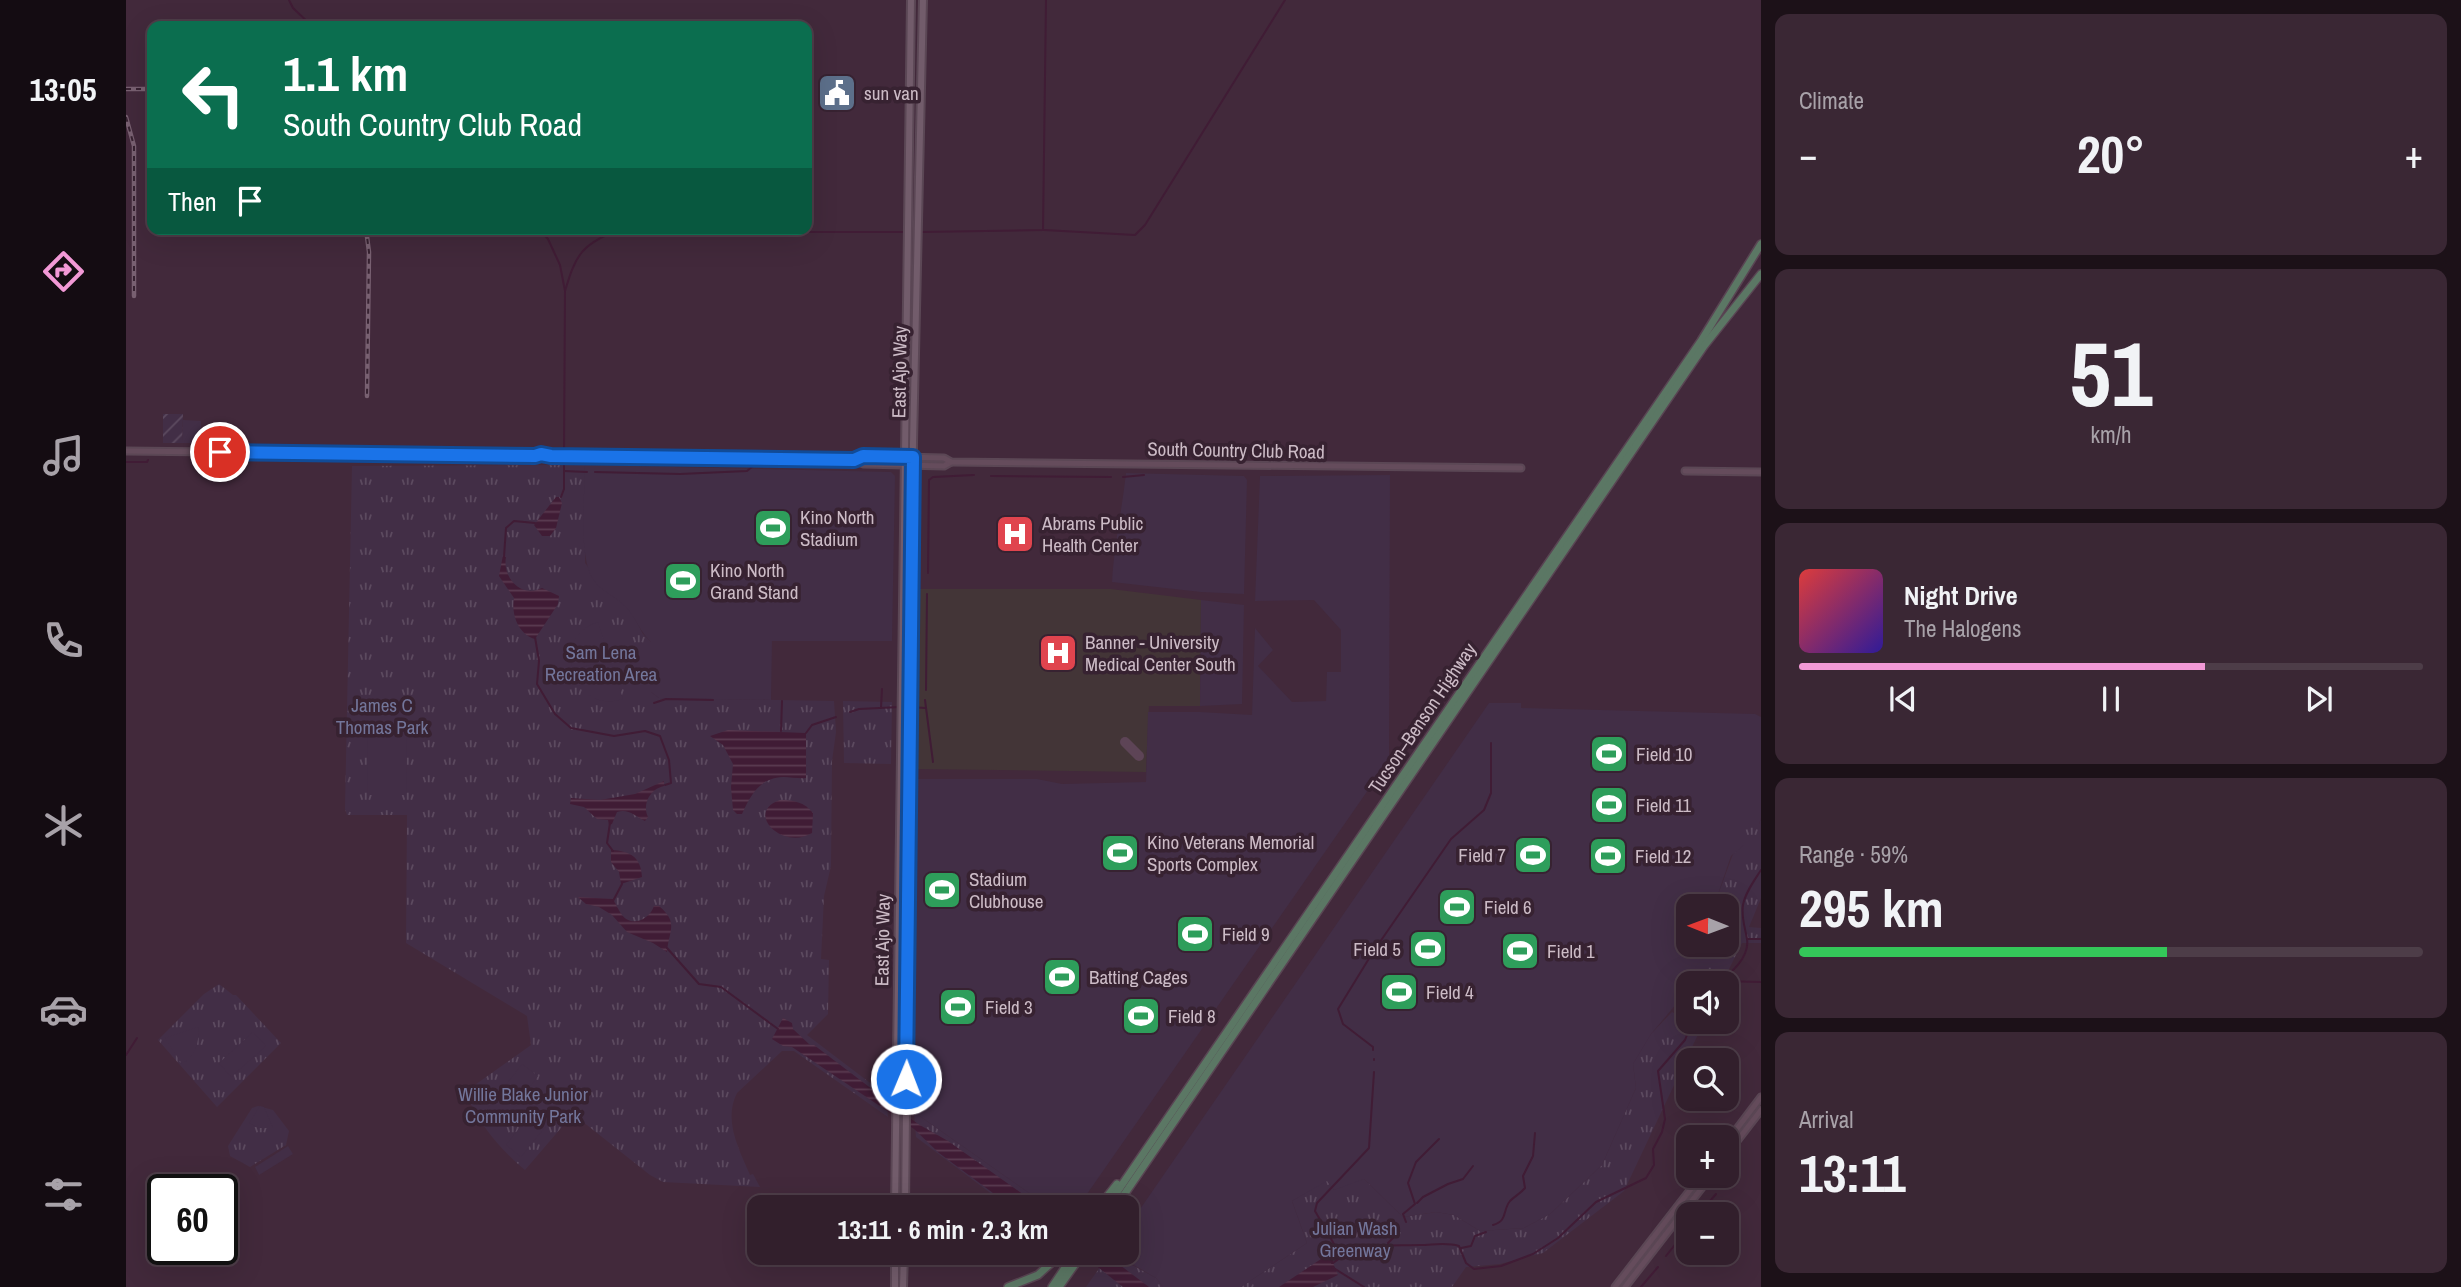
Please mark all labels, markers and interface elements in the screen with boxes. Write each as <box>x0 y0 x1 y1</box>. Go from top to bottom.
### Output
text: 1.1 km <box>283 40 408 106</box>
icon: left <box>168 49 259 140</box>
text: 13:05 <box>29 68 97 111</box>
public building icon: sun van <box>816 72 858 114</box>
place label: sun van <box>864 80 919 106</box>
text: Climate <box>1799 85 1864 116</box>
text: South Country Club Road <box>283 103 582 146</box>
text: 20° <box>2077 119 2145 189</box>
text: − <box>1799 129 1817 180</box>
text: + <box>2405 129 2423 180</box>
icon: arrive <box>231 182 269 220</box>
text: Then <box>168 184 217 219</box>
icon: directions <box>39 247 88 296</box>
text: 51 <box>2070 312 2153 434</box>
street label: East Ajo Way <box>885 326 913 418</box>
text: km/h <box>2091 419 2131 450</box>
pin <box>190 422 250 482</box>
icon: music <box>39 431 88 480</box>
icon: arrive <box>201 433 239 471</box>
street label: South Country Club Road <box>1147 435 1325 465</box>
place label: Kino North Stadium <box>800 504 874 552</box>
sports icon: Kino North Stadium <box>752 507 794 549</box>
place label: Abrams Public Health Center <box>1041 510 1144 558</box>
hospital icon: Abrams Public Health Center <box>994 513 1036 555</box>
place label: Kino North Grand Stand <box>710 557 798 605</box>
sports icon: Kino North Grand Stand <box>662 560 704 602</box>
text: Night Drive <box>1904 578 2018 613</box>
text: The Halogens <box>1904 613 2021 644</box>
icon: phone <box>39 616 88 665</box>
place label: Banner - University Medical Center South <box>1085 629 1236 677</box>
hospital icon: Banner - University Medical Center South <box>1037 632 1079 674</box>
street label: Tucson–Benson Highway <box>1362 638 1482 798</box>
park label: Sam Lena Recreation Area <box>545 639 658 687</box>
icon: previous <box>1884 680 1922 718</box>
icon: pause <box>2092 680 2130 718</box>
icon: next <box>2300 680 2338 718</box>
park label: James C Thomas Park <box>336 692 429 740</box>
sports icon: Field 10 <box>1588 733 1630 775</box>
place label: Field 10 <box>1636 741 1692 767</box>
sports icon: Field 11 <box>1588 784 1630 826</box>
place label: Field 11 <box>1636 792 1691 818</box>
icon: climate <box>39 801 88 850</box>
place label: Kino Veterans Memorial Sports Complex <box>1147 829 1314 877</box>
sports icon: Kino Veterans Memorial Sports Complex <box>1099 832 1141 874</box>
sports icon: Field 7 <box>1512 834 1554 876</box>
sports icon: Field 12 <box>1587 835 1629 877</box>
text: Range · 59% <box>1799 839 1908 870</box>
place label: Field 7 <box>1458 842 1506 868</box>
place label: Field 12 <box>1635 843 1691 869</box>
place label: Stadium Clubhouse <box>969 866 1043 914</box>
sports icon: Stadium Clubhouse <box>921 869 963 911</box>
text: 295 km <box>1799 873 1944 943</box>
sports icon: Field 6 <box>1436 886 1478 928</box>
street label: East Ajo Way <box>868 894 896 986</box>
place label: Field 6 <box>1484 894 1532 920</box>
north arrow <box>1676 894 1740 957</box>
map controls <box>1676 894 1739 1265</box>
sports icon: Field 9 <box>1174 913 1216 955</box>
place label: Field 9 <box>1222 921 1270 947</box>
sports icon: Field 5 <box>1407 928 1449 970</box>
sports icon: Field 1 <box>1499 930 1541 972</box>
place label: Field 5 <box>1353 936 1401 962</box>
place label: Field 1 <box>1547 938 1595 964</box>
sports icon: Batting Cages <box>1041 956 1083 998</box>
place label: Batting Cages <box>1089 964 1188 990</box>
sports icon: Field 4 <box>1378 971 1420 1013</box>
button: sound <box>1676 971 1739 1034</box>
place label: Field 4 <box>1426 979 1474 1005</box>
icon: car <box>39 985 88 1034</box>
sports icon: Field 3 <box>937 986 979 1028</box>
place label: Field 3 <box>985 994 1033 1020</box>
sports icon: Field 8 <box>1120 995 1162 1037</box>
place label: Field 8 <box>1168 1003 1216 1029</box>
position arrow <box>869 1042 943 1116</box>
button: search <box>1676 1048 1739 1111</box>
park label: Willie Blake Junior Community Park <box>458 1081 589 1129</box>
text: Arrival <box>1799 1104 1854 1135</box>
button: + <box>1676 1125 1739 1188</box>
text: 13:11 <box>1799 1138 1906 1208</box>
icon: filters <box>39 1170 88 1219</box>
speed limit sign: 60 <box>147 1174 238 1265</box>
button: − <box>1676 1202 1739 1265</box>
text: 13:11 · 6 min · 2.3 km <box>838 1212 1049 1247</box>
park label: Julian Wash Greenway <box>1312 1215 1398 1263</box>

